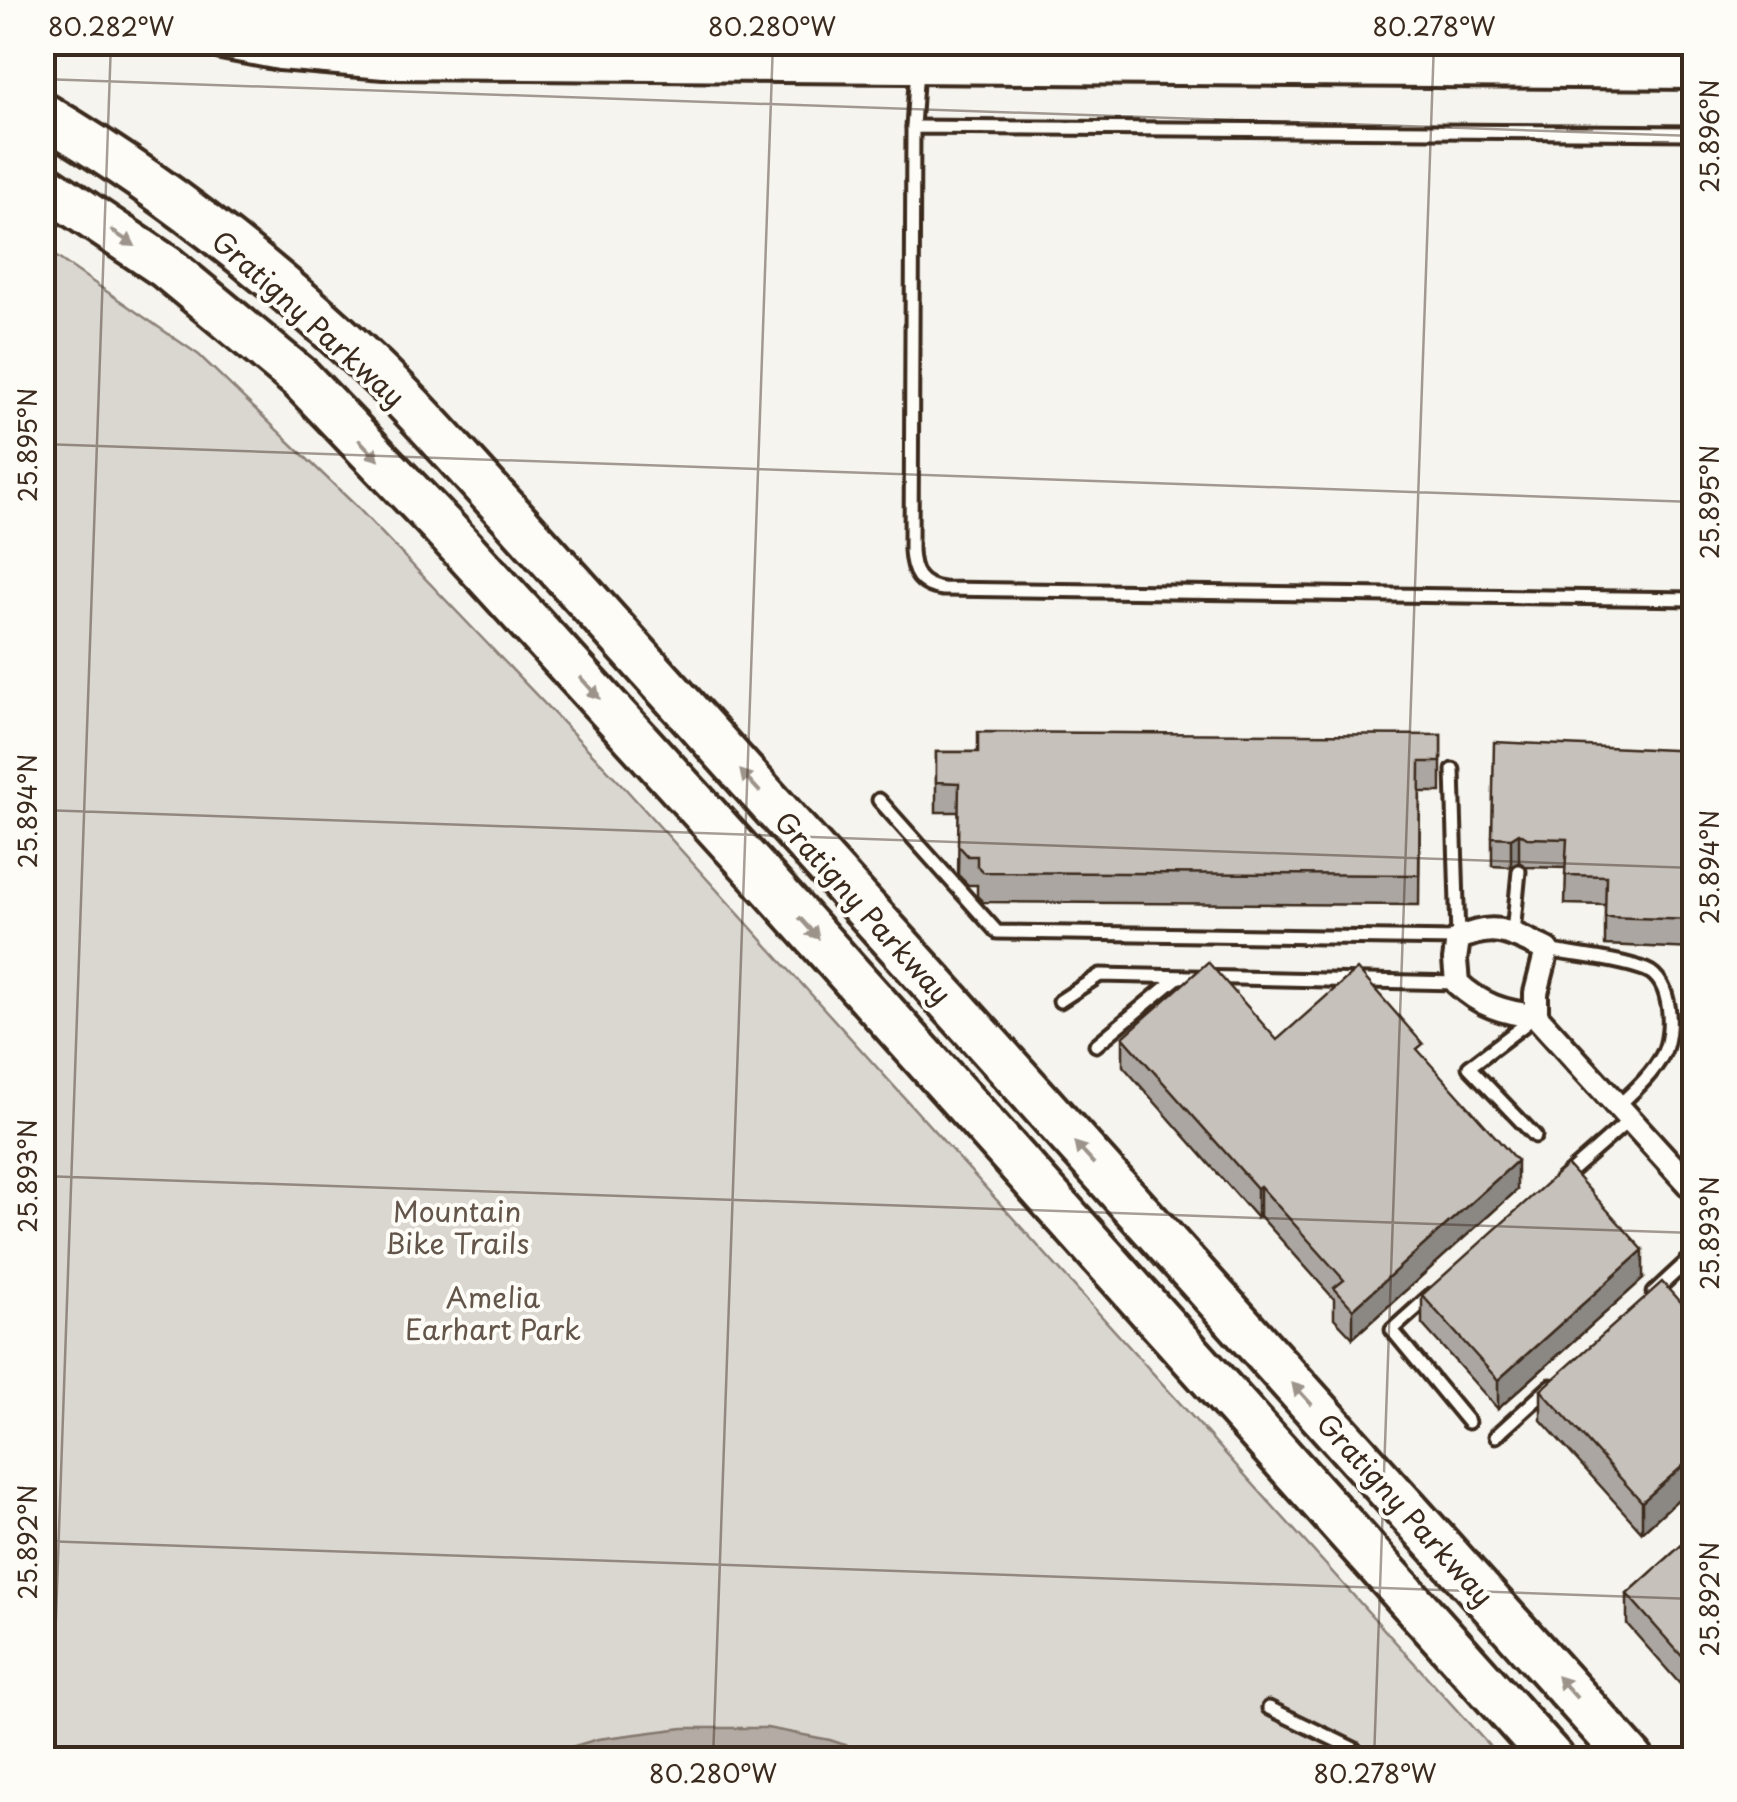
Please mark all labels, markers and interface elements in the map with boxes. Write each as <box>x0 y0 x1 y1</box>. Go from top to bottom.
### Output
text: 80.282°W <box>48 7 174 45</box>
text: 80.280°W <box>708 7 836 45</box>
text: 80.278°W <box>1373 7 1496 45</box>
text: 25.896°N <box>1690 79 1728 193</box>
street label: Gratigny Parkway <box>203 219 415 417</box>
one-way arrow <box>110 229 137 247</box>
text: 25.895°N <box>8 388 46 502</box>
one-way arrow <box>357 437 380 461</box>
text: 25.895°N <box>1690 445 1728 559</box>
one-way arrow <box>578 676 601 700</box>
text: 25.894°N <box>8 754 46 868</box>
one-way arrow <box>739 769 762 793</box>
street label: Gratigny Parkway <box>765 801 963 1013</box>
text: 25.894°N <box>1690 810 1728 924</box>
one-way arrow <box>797 916 819 941</box>
text: 25.893°N <box>8 1119 46 1233</box>
one-way arrow <box>1074 1140 1096 1165</box>
text: 25.893°N <box>1690 1176 1728 1290</box>
park label: Mountain Bike Trails <box>385 1189 529 1264</box>
park label: Amelia Earhart Park <box>405 1275 581 1350</box>
one-way arrow <box>1291 1382 1313 1407</box>
street label: Gratigny Parkway <box>1307 1403 1505 1615</box>
text: 25.892°N <box>8 1484 46 1600</box>
text: 25.892°N <box>1690 1541 1728 1657</box>
one-way arrow <box>1556 1675 1578 1700</box>
text: 80.280°W <box>649 1754 777 1792</box>
text: 80.278°W <box>1314 1754 1437 1792</box>

